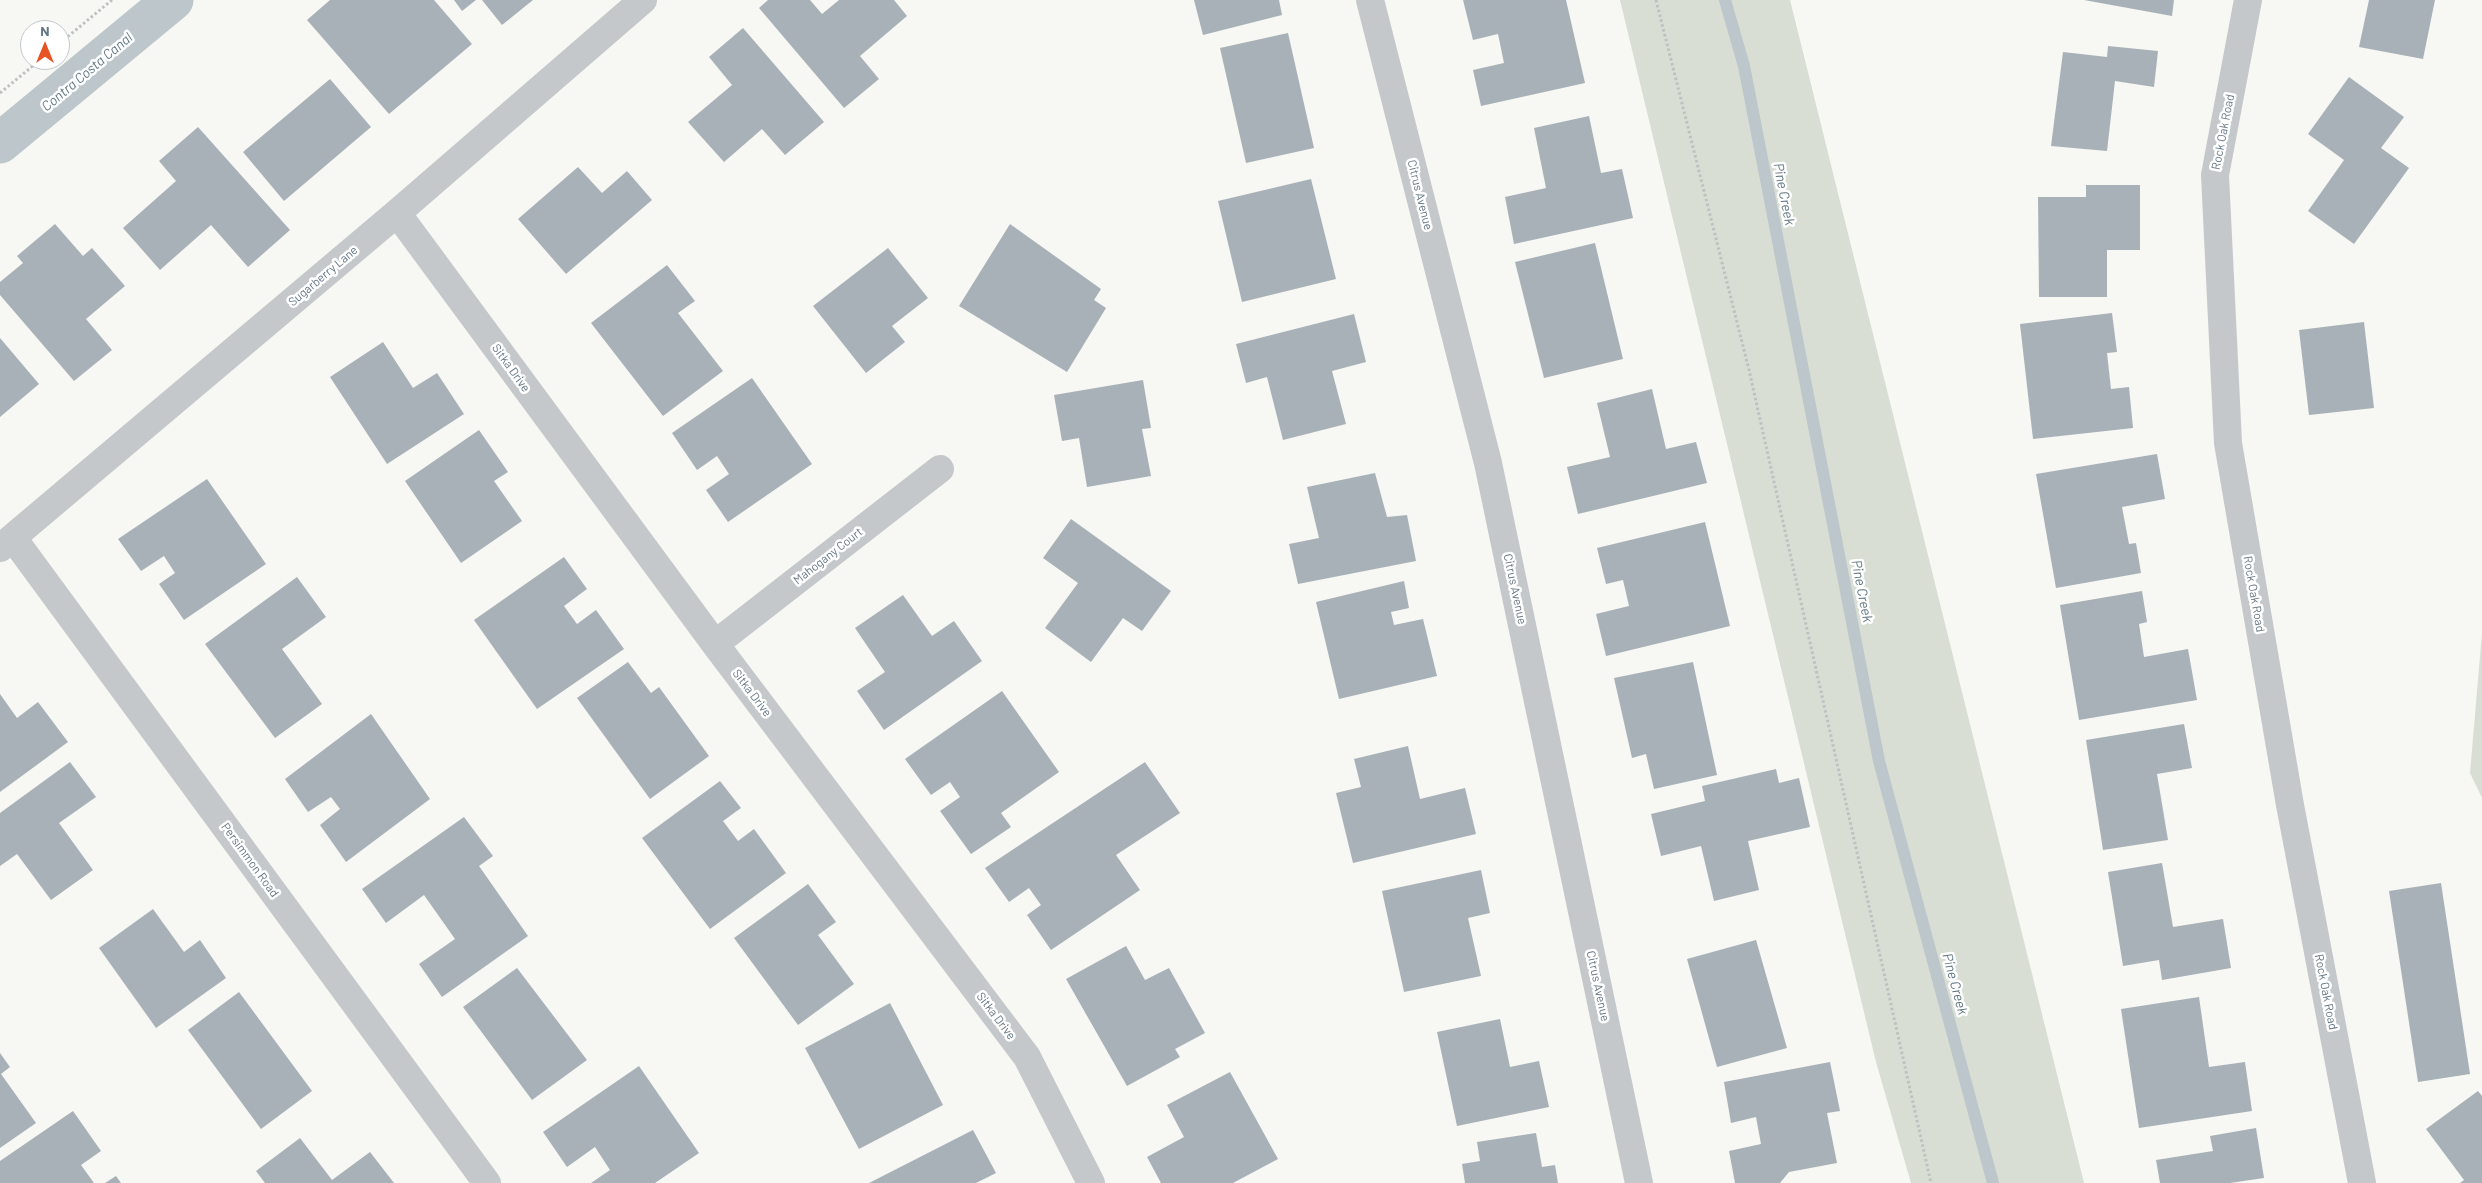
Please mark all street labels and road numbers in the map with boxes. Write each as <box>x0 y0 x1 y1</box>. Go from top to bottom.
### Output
street label: Rock Oak Road <box>2209 93 2237 171</box>
street label: Citrus Avenue <box>1404 158 1436 232</box>
street label: Sugarberry Lane <box>285 243 361 309</box>
street label: Sitka Drive <box>489 341 533 395</box>
street label: Mahogany Court <box>791 525 865 587</box>
street label: Citrus Avenue <box>1500 552 1530 626</box>
street label: Rock Oak Road <box>2240 555 2268 633</box>
street label: Sitka Drive <box>730 666 774 720</box>
street label: Persimmon Road <box>218 820 282 900</box>
street label: Citrus Avenue <box>1583 949 1613 1023</box>
street label: Rock Oak Road <box>2312 953 2340 1031</box>
street label: Sitka Drive <box>974 989 1018 1043</box>

